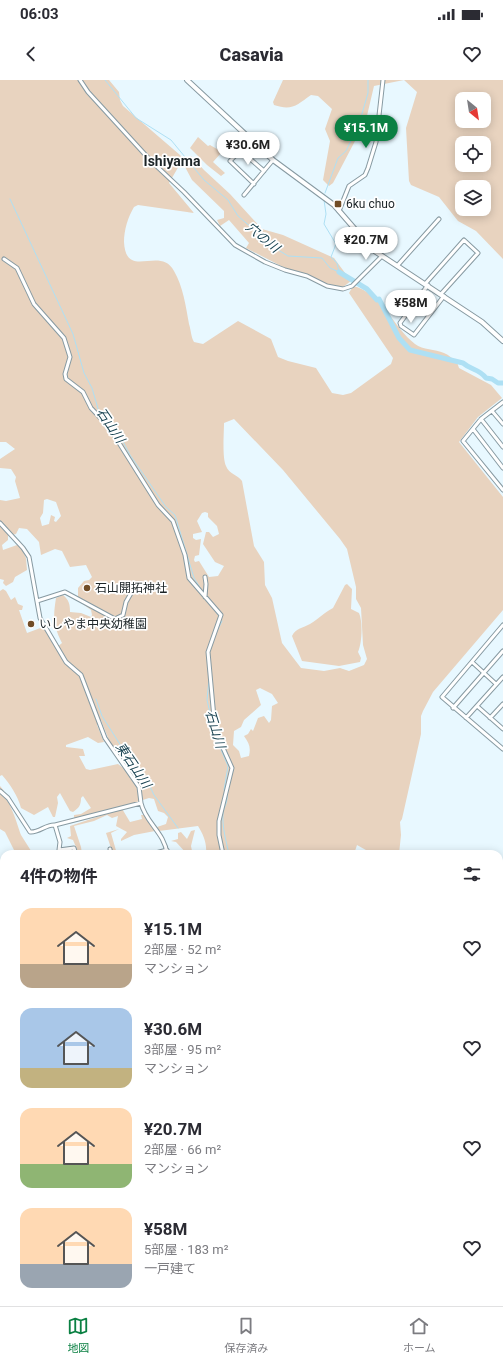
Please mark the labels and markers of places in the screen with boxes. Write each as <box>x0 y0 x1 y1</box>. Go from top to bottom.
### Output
pin: ¥15.1M <box>333 115 399 149</box>
pin: ¥30.6M <box>215 132 281 166</box>
place label: 6ku chuo <box>346 197 395 211</box>
marker: 6ku chuo <box>333 199 343 209</box>
pin: ¥20.7M <box>333 227 399 261</box>
pin: ¥58M <box>387 290 435 324</box>
place label: 石山開拓神社 <box>95 581 167 595</box>
marker: 石山開拓神社 <box>82 583 92 593</box>
place label: いしやま中央幼稚園 <box>39 617 147 631</box>
marker: いしやま中央幼稚園 <box>26 619 36 629</box>

